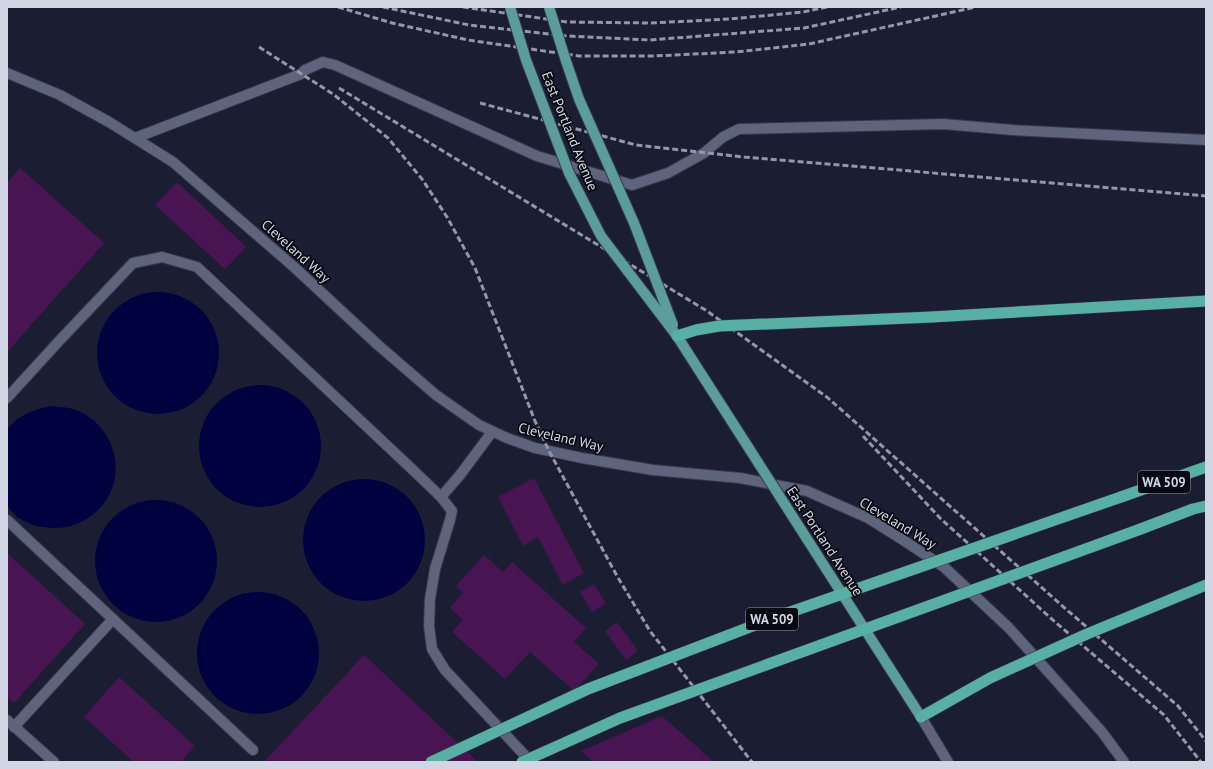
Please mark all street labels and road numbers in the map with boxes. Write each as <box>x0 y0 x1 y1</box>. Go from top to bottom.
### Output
street label: East Portland Avenue <box>538 69 602 193</box>
street label: Cleveland Way <box>258 215 335 287</box>
street label: Cleveland Way <box>517 418 606 456</box>
road number: WA 509 <box>1138 471 1190 493</box>
street label: East Portland Avenue <box>783 483 867 599</box>
street label: Cleveland Way <box>856 493 940 553</box>
road number: WA 509 <box>746 608 798 630</box>

